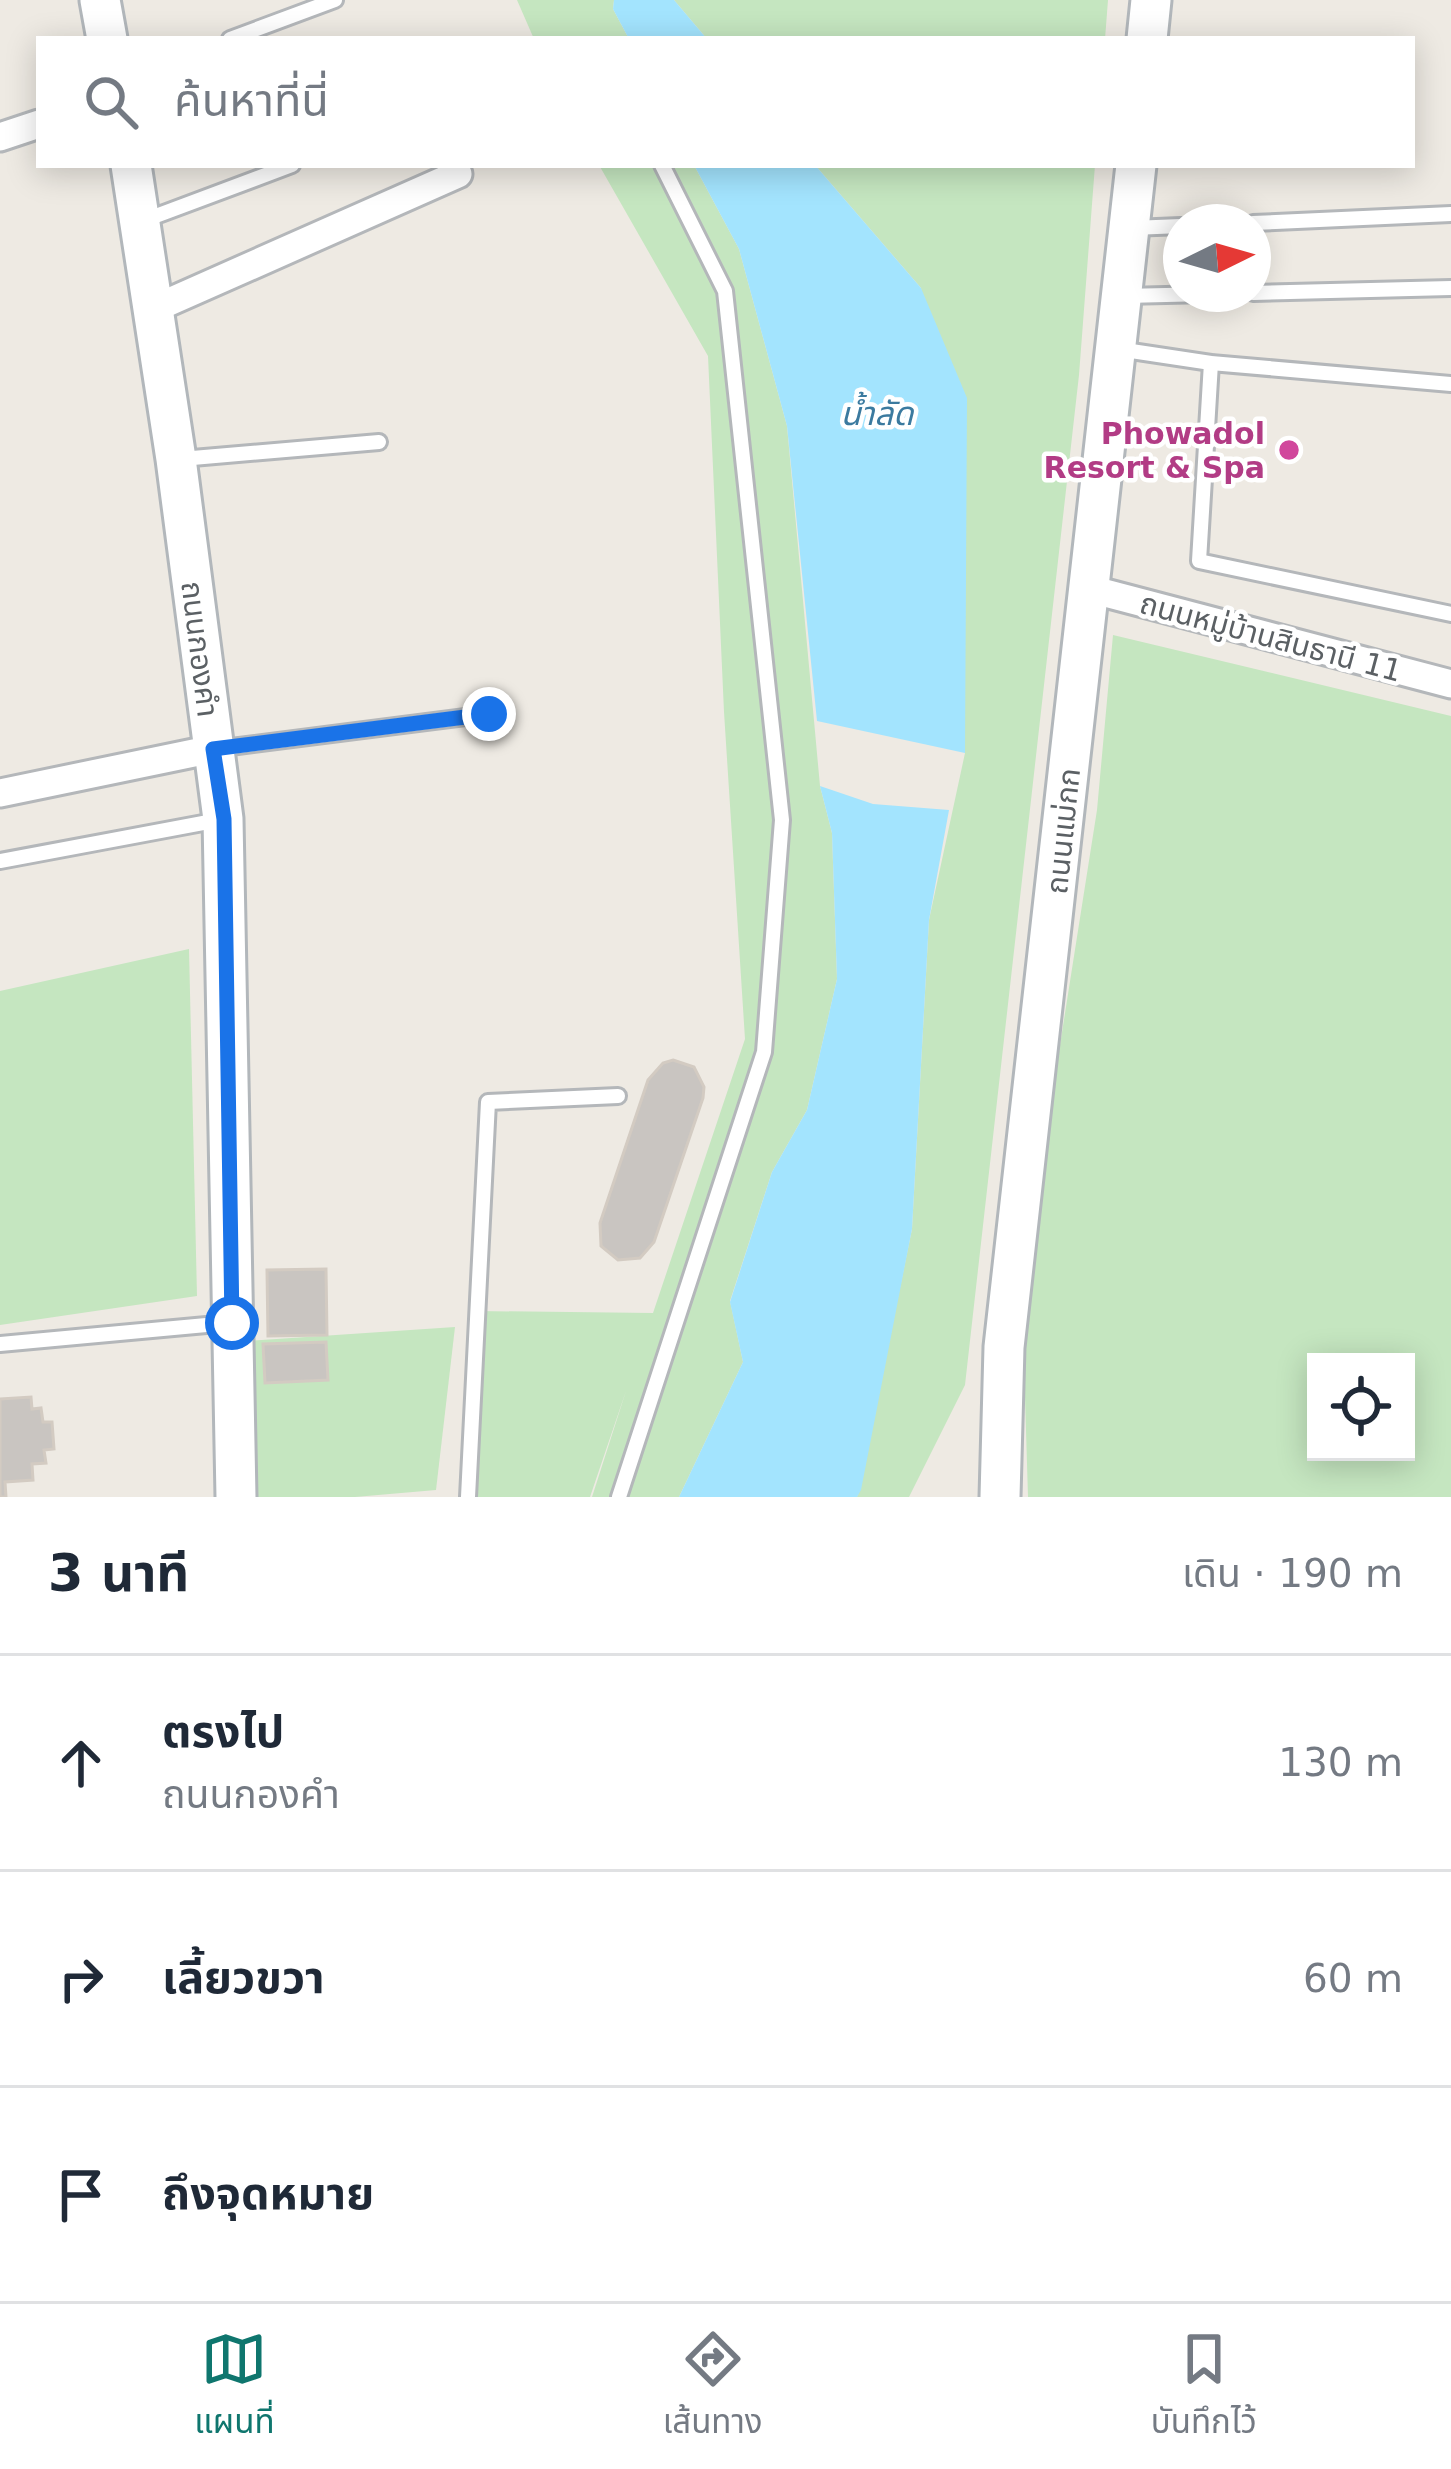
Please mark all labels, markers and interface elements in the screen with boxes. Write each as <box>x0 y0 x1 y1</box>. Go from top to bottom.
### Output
search box <box>36 36 1415 168</box>
icon: search <box>78 69 144 135</box>
text: ค้นหาที่นี่ <box>174 74 329 127</box>
north arrow <box>1163 204 1271 312</box>
water label: น้ำลัด <box>841 391 915 433</box>
place label: Phowadol Resort & Spa <box>1044 416 1265 485</box>
marker: Phowadol Resort & Spa <box>1276 437 1302 463</box>
street label: ถนนกองคำ <box>174 579 226 719</box>
street label: ถนนหมู่บ้านสินธานี 11 <box>1136 585 1406 690</box>
route end <box>462 687 516 741</box>
street label: ถนนแม่กก <box>1039 766 1087 896</box>
route start <box>205 1296 259 1350</box>
map controls <box>1307 1353 1415 1461</box>
button: locate <box>1307 1353 1415 1461</box>
text: 3 นาที <box>48 1544 189 1603</box>
text: เดิน · 190 m <box>1182 1551 1403 1596</box>
text: ตรงไป <box>162 1705 284 1758</box>
icon: ahead <box>48 1730 114 1796</box>
text: 130 m <box>1278 1740 1403 1785</box>
text: ถนนกองคำ <box>162 1772 340 1817</box>
icon: right <box>48 1946 114 2012</box>
text: เลี้ยวขวา <box>162 1951 325 2004</box>
text: 60 m <box>1303 1956 1403 2001</box>
icon: arrive <box>48 2162 114 2228</box>
text: ถึงจุดหมาย <box>162 2167 374 2220</box>
tab: แผนที่ <box>194 2326 275 2448</box>
tab: เส้นทาง <box>663 2326 763 2448</box>
tab: บันทึกไว้ <box>1151 2326 1257 2448</box>

